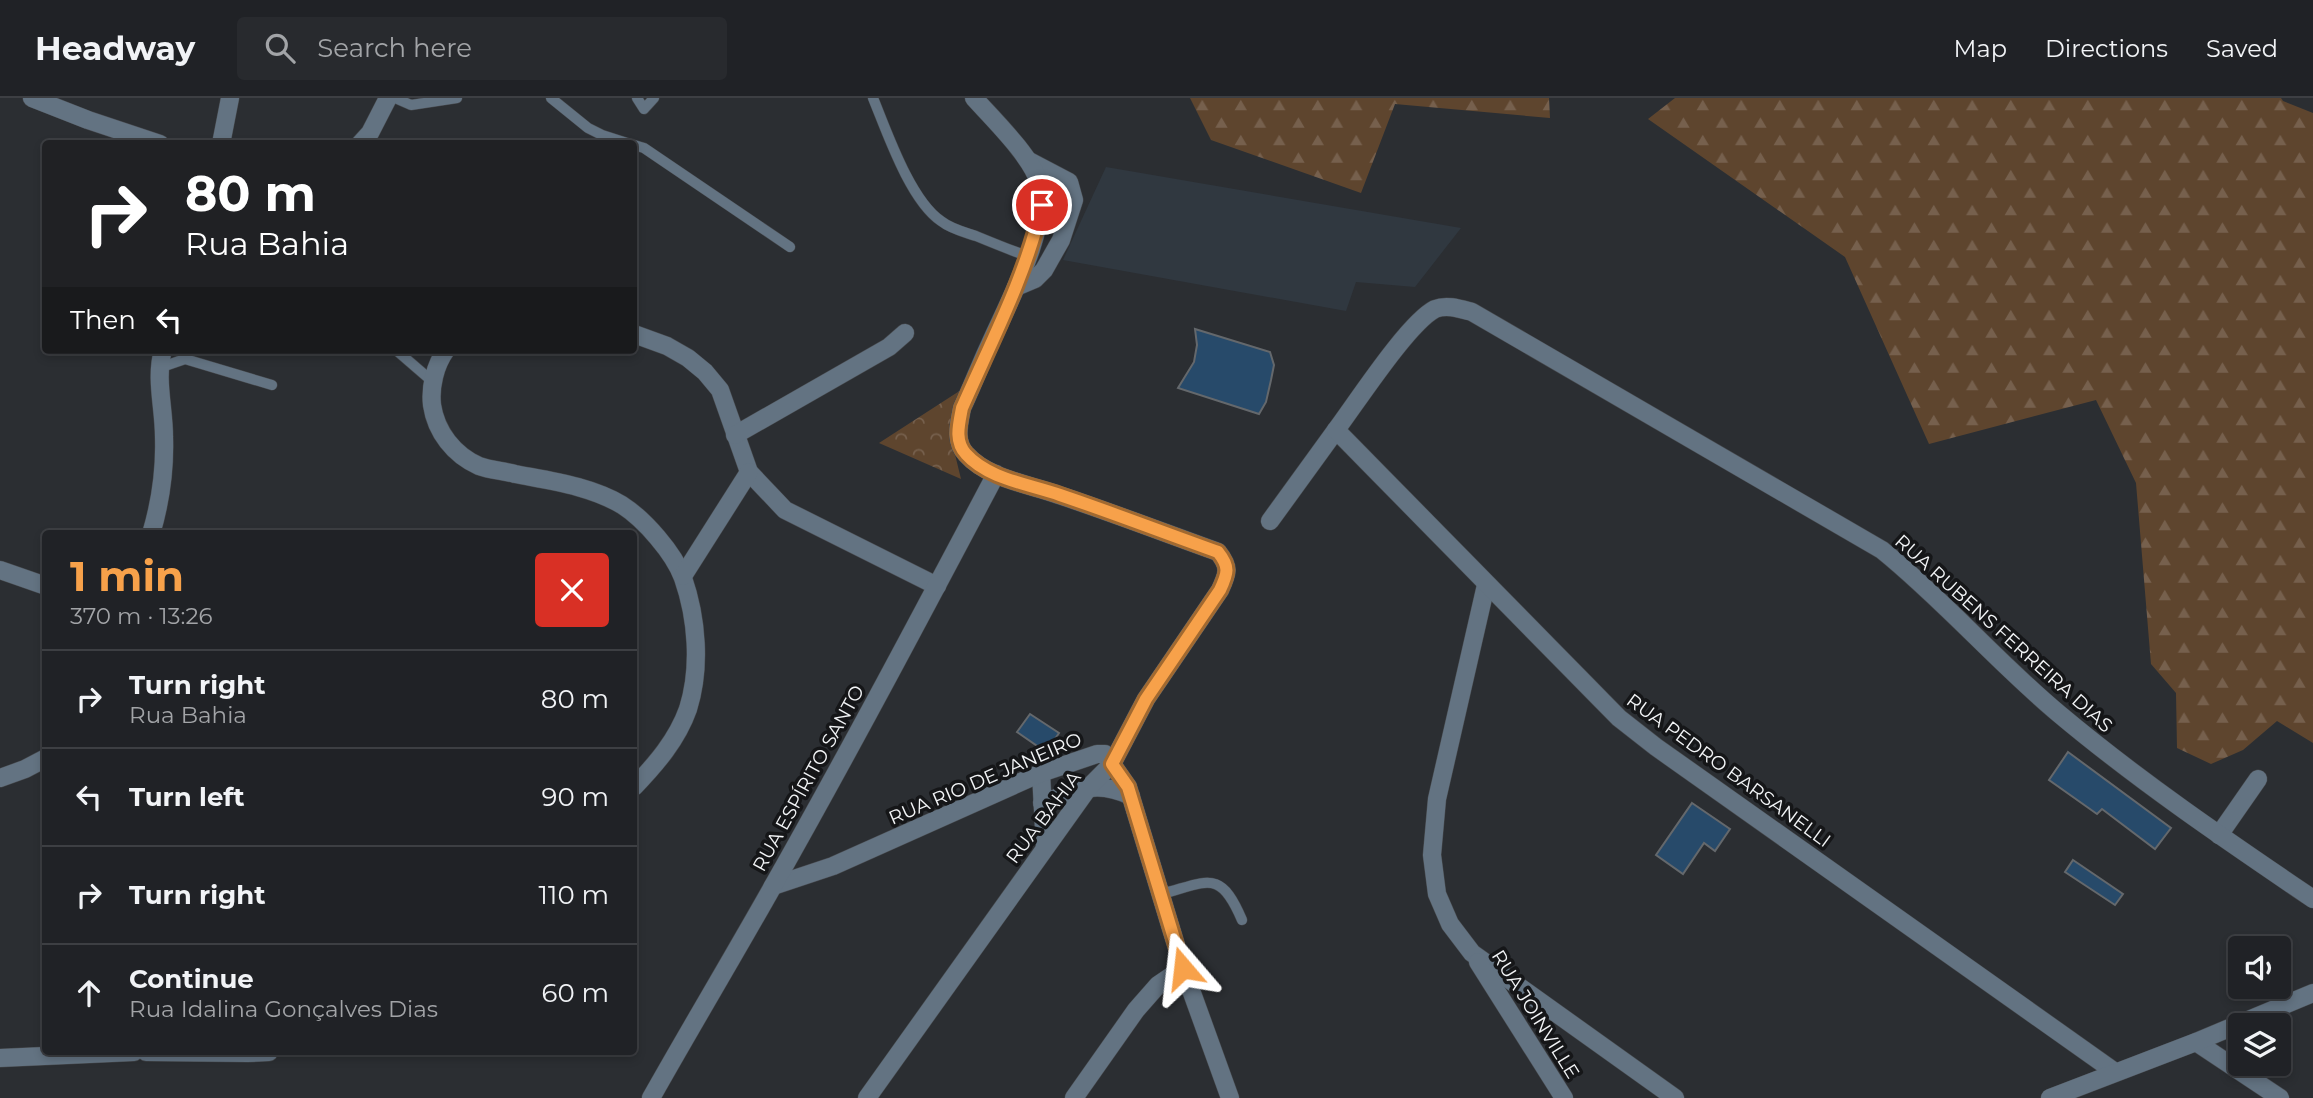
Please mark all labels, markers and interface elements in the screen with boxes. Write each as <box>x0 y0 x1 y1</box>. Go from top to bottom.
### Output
search box <box>237 17 727 80</box>
text: Headway <box>35 28 195 68</box>
icon: search <box>261 29 299 67</box>
text: Search here <box>317 32 472 64</box>
text: Map <box>1954 34 2007 63</box>
text: Directions <box>2045 34 2168 63</box>
text: Saved <box>2206 34 2278 63</box>
text: 80 m <box>185 164 316 223</box>
icon: right <box>70 168 161 259</box>
pin <box>1012 175 1072 235</box>
icon: arrive <box>1023 186 1061 224</box>
text: Rua Bahia <box>185 224 349 263</box>
icon: left <box>150 301 188 339</box>
text: Then <box>70 304 136 336</box>
street label: RUA RUBENS FERREIRA DIAS <box>1890 530 2117 737</box>
text: 1 min <box>70 550 184 602</box>
button: close <box>535 553 609 627</box>
text: 370 m · 13:26 <box>70 602 212 630</box>
text: Turn right <box>129 669 265 701</box>
icon: right <box>70 680 108 718</box>
street label: RUA ESPÍRITO SANTO <box>748 681 869 875</box>
text: 80 m <box>541 683 609 715</box>
street label: RUA PEDRO BARSANELLI <box>1622 689 1835 852</box>
text: Rua Bahia <box>129 701 247 729</box>
street label: RUA RIO DE JANEIRO <box>885 727 1085 830</box>
street label: RUA BAHIA <box>1001 766 1086 868</box>
icon: left <box>70 778 108 816</box>
text: Turn left <box>129 781 245 813</box>
text: 90 m <box>542 781 609 813</box>
icon: right <box>70 876 108 914</box>
text: Turn right <box>129 879 265 911</box>
text: 110 m <box>539 879 609 911</box>
position arrow <box>1146 931 1220 1005</box>
map controls <box>2228 936 2291 1076</box>
button: sound <box>2228 936 2291 999</box>
street label: RUA JOINVILLE <box>1487 946 1584 1083</box>
text: Continue <box>129 963 254 995</box>
icon: ahead <box>70 974 108 1012</box>
text: 60 m <box>542 977 609 1009</box>
text: Rua Idalina Gonçalves Dias <box>129 995 438 1023</box>
button: layers <box>2228 1013 2291 1076</box>

